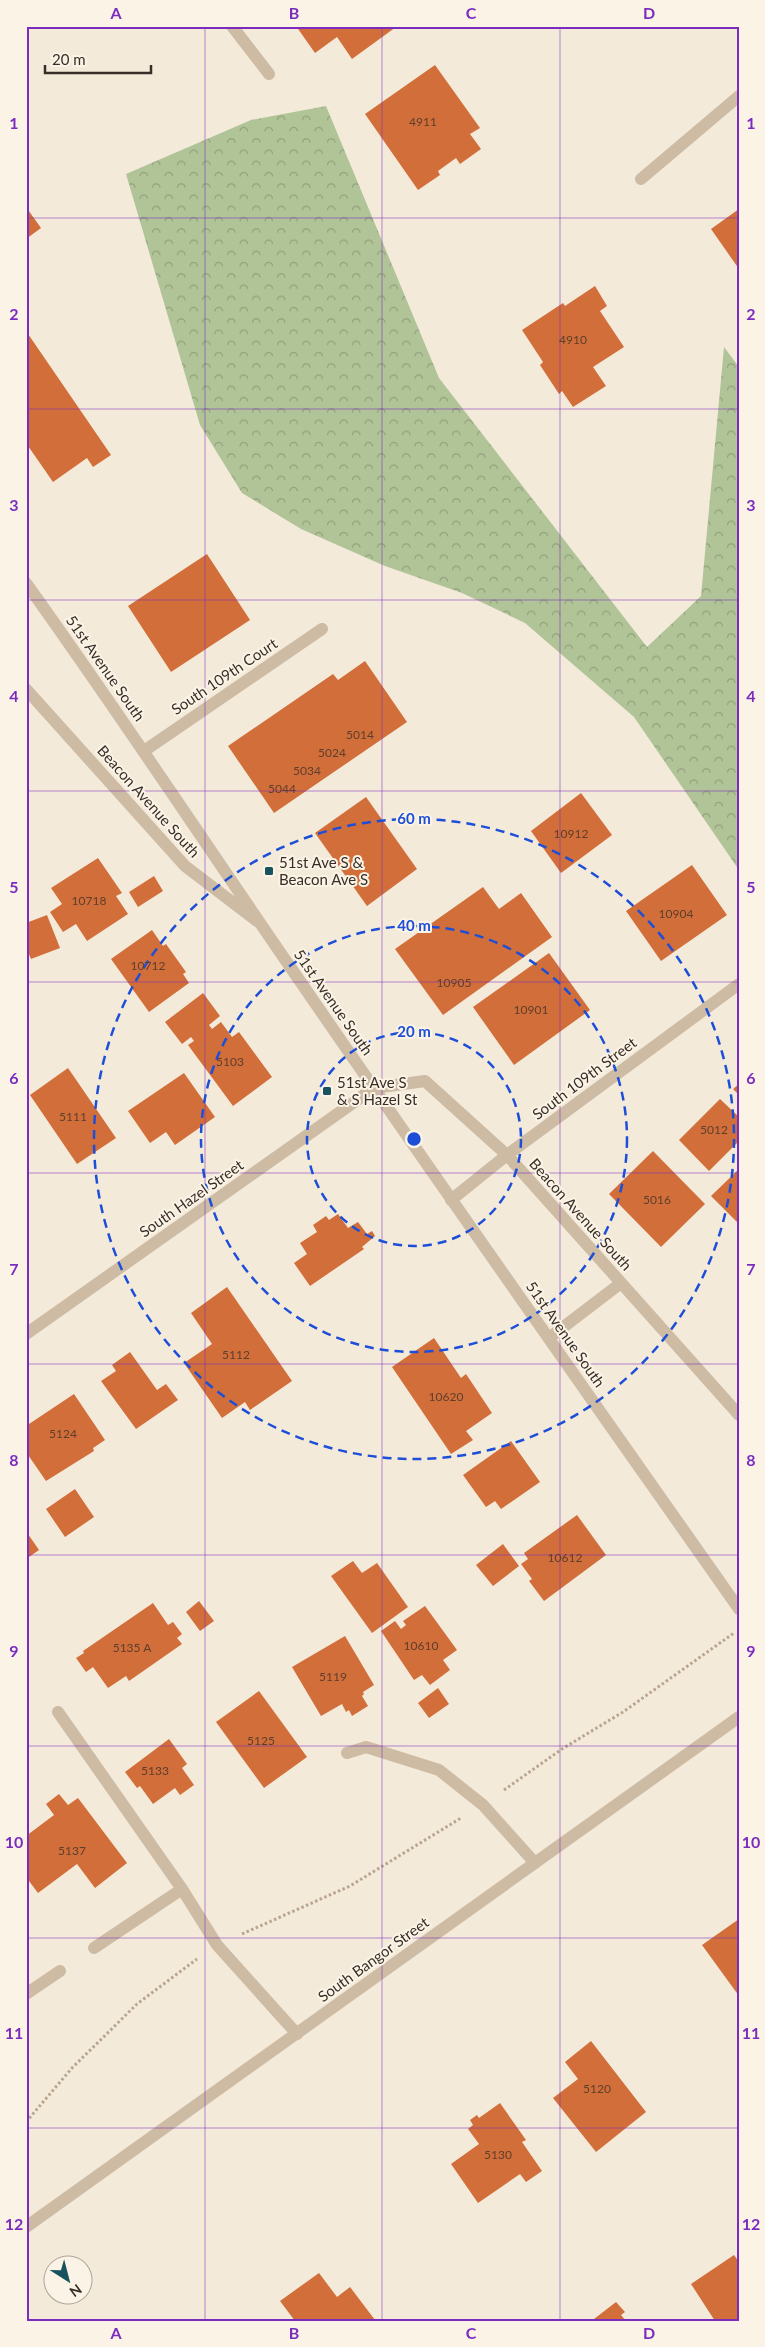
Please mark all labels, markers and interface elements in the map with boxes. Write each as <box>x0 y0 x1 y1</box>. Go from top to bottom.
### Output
text: A <box>109 3 122 22</box>
text: B <box>289 3 299 22</box>
text: C <box>466 3 477 22</box>
text: D <box>643 3 655 22</box>
scale bar <box>45 42 151 74</box>
text: 20 m <box>52 50 86 68</box>
text: 1 <box>9 113 19 132</box>
text: 1 <box>746 113 756 132</box>
house number: 4911 <box>409 114 437 129</box>
text: 2 <box>9 304 19 323</box>
text: 2 <box>746 304 756 323</box>
house number: 4910 <box>559 332 587 347</box>
text: 3 <box>9 495 19 514</box>
text: 3 <box>746 495 756 514</box>
street label: 51st Avenue South <box>63 612 149 724</box>
street label: South 109th Court <box>168 634 281 718</box>
text: 4 <box>9 686 19 705</box>
text: 4 <box>746 686 756 705</box>
house number: 5014 <box>346 727 374 742</box>
street label: Beacon Avenue South <box>94 741 204 861</box>
house number: 5024 <box>318 745 346 760</box>
house number: 5034 <box>293 763 321 778</box>
house number: 5044 <box>268 781 296 796</box>
text: 60 m <box>397 809 431 827</box>
house number: 10912 <box>554 826 588 841</box>
place label: 51st Ave S & Beacon Ave S <box>279 853 368 888</box>
marker: 51st Ave S & Beacon Ave S <box>263 865 275 877</box>
text: 5 <box>9 877 19 896</box>
text: 5 <box>746 877 756 896</box>
house number: 10718 <box>72 893 106 908</box>
house number: 10904 <box>659 906 693 921</box>
text: 40 m <box>397 916 431 934</box>
street label: 51st Avenue South <box>291 946 377 1058</box>
house number: 10712 <box>131 958 165 973</box>
house number: 10905 <box>437 975 471 990</box>
house number: 10901 <box>514 1002 548 1017</box>
text: 20 m <box>397 1022 431 1040</box>
street label: South 109th Street <box>528 1033 640 1123</box>
house number: 5103 <box>216 1054 244 1069</box>
text: 6 <box>9 1068 19 1087</box>
text: 6 <box>746 1068 756 1087</box>
place label: 51st Ave S & S Hazel St <box>337 1073 418 1108</box>
marker: 51st Ave S & S Hazel St <box>321 1085 333 1097</box>
house number: 5111 <box>59 1109 87 1124</box>
house number: 5012 <box>700 1122 728 1137</box>
centre of rings <box>405 1130 423 1148</box>
street label: Beacon Avenue South <box>526 1154 636 1274</box>
street label: South Hazel Street <box>136 1155 247 1241</box>
house number: 5016 <box>643 1192 671 1207</box>
text: 7 <box>9 1259 19 1278</box>
text: 7 <box>746 1259 756 1278</box>
street label: 51st Avenue South <box>523 1278 609 1390</box>
house number: 5112 <box>222 1347 250 1362</box>
house number: 10620 <box>429 1389 463 1404</box>
house number: 5124 <box>49 1426 77 1441</box>
text: 8 <box>9 1450 19 1469</box>
text: 8 <box>746 1450 756 1469</box>
house number: 10612 <box>548 1550 582 1565</box>
house number: 10610 <box>404 1638 438 1653</box>
house number: 5135 A <box>113 1640 152 1655</box>
text: 9 <box>9 1641 19 1660</box>
text: 9 <box>746 1641 756 1660</box>
house number: 5119 <box>319 1669 347 1684</box>
house number: 5125 <box>247 1733 275 1748</box>
house number: 5133 <box>141 1763 169 1778</box>
text: 10 <box>5 1832 23 1851</box>
text: 10 <box>742 1832 760 1851</box>
house number: 5137 <box>58 1843 86 1858</box>
street label: South Bangor Street <box>314 1912 432 2005</box>
text: 11 <box>5 2023 23 2042</box>
text: 11 <box>742 2023 760 2042</box>
house number: 5120 <box>583 2081 611 2096</box>
house number: 5130 <box>484 2147 512 2162</box>
text: 12 <box>5 2214 23 2233</box>
text: 12 <box>742 2214 760 2233</box>
north arrow <box>42 2254 92 2304</box>
text: N <box>67 2281 85 2301</box>
text: A <box>109 2323 122 2342</box>
text: B <box>289 2323 299 2342</box>
text: C <box>466 2323 477 2342</box>
text: D <box>643 2323 655 2342</box>

